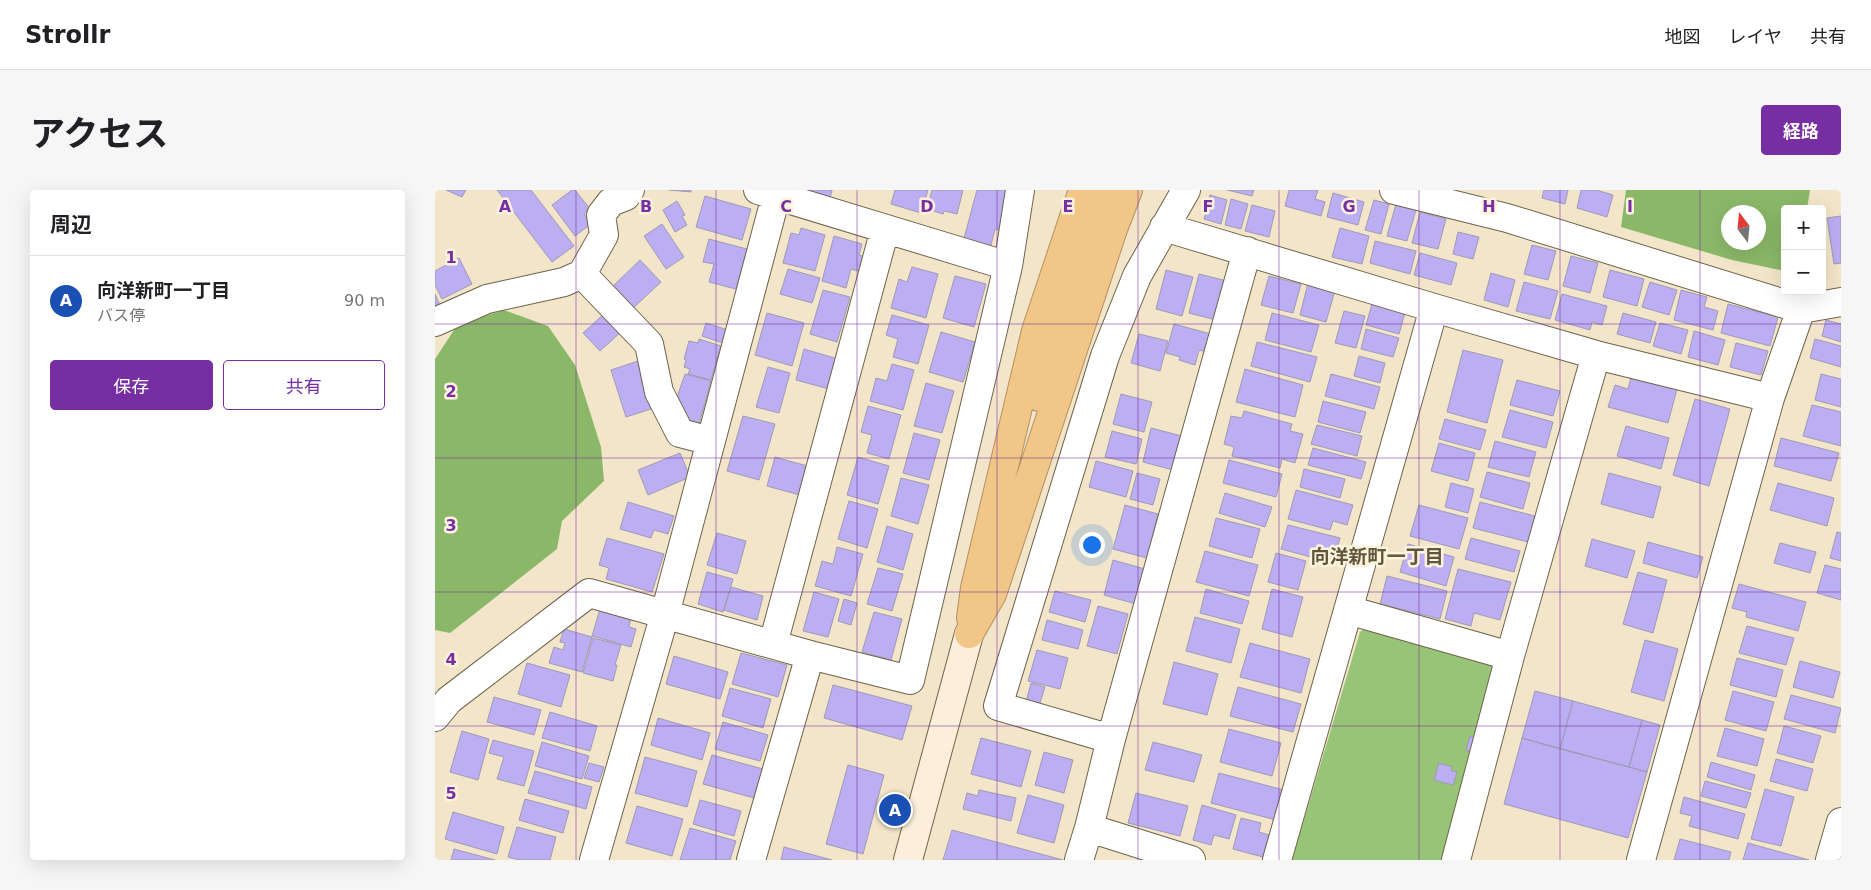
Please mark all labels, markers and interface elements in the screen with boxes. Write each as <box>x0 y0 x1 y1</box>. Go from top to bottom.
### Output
text: Strollr <box>25 21 110 49</box>
text: 地図 <box>1665 26 1701 47</box>
text: レイヤ <box>1729 26 1782 47</box>
text: 共有 <box>1810 26 1846 47</box>
button: 経路 <box>1761 105 1841 155</box>
text: アクセス <box>30 114 168 154</box>
text: A <box>499 197 512 216</box>
text: B <box>640 197 652 216</box>
text: C <box>780 197 792 216</box>
text: D <box>920 197 934 216</box>
text: E <box>1063 197 1073 216</box>
text: F <box>1203 197 1213 216</box>
text: G <box>1342 197 1356 216</box>
text: H <box>1482 197 1496 216</box>
text: I <box>1627 197 1633 216</box>
north arrow <box>1721 205 1766 250</box>
map controls <box>1781 205 1826 295</box>
button: + <box>1781 205 1826 250</box>
text: 周辺 <box>50 213 92 237</box>
text: 1 <box>445 248 457 267</box>
button: − <box>1781 250 1826 295</box>
text: 向洋新町一丁目 <box>97 279 230 301</box>
text: A <box>60 291 72 310</box>
text: 90 m <box>344 291 385 310</box>
text: バス停 <box>97 306 145 325</box>
button: 保存 <box>50 360 213 410</box>
button: 共有 <box>223 360 385 410</box>
text: 2 <box>445 382 457 401</box>
text: 3 <box>445 516 457 535</box>
your location <box>1079 532 1105 558</box>
district label: 向洋新町一丁目 <box>1310 545 1444 567</box>
text: 4 <box>445 650 457 669</box>
text: 5 <box>445 784 457 803</box>
pin: A <box>879 791 911 829</box>

